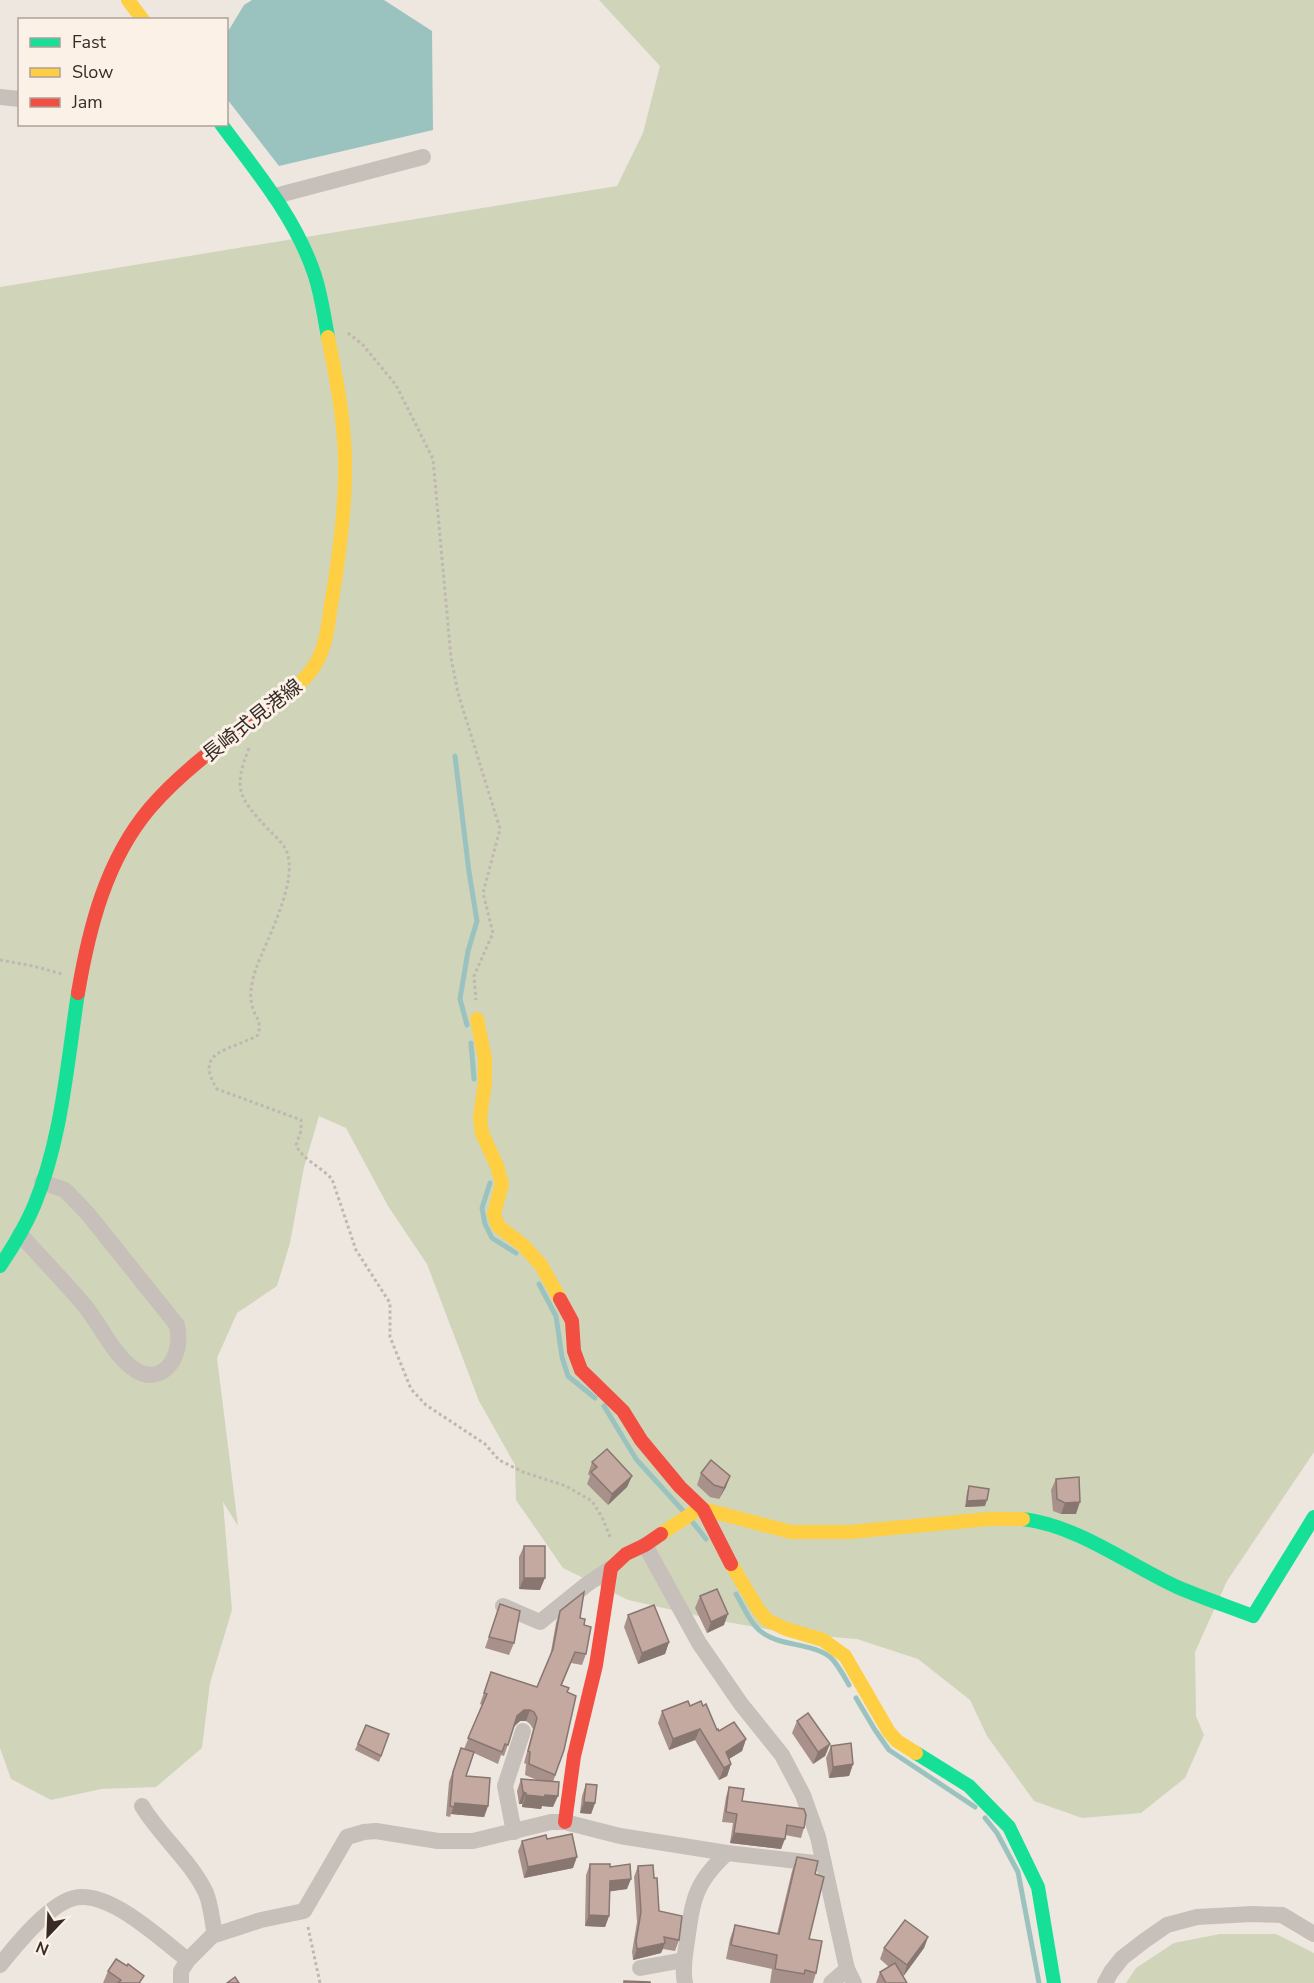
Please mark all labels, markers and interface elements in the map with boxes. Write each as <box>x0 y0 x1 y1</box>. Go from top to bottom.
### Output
legend <box>18 18 228 126</box>
text: Fast <box>72 30 107 54</box>
text: Slow <box>72 60 113 84</box>
text: Jam <box>71 90 103 114</box>
street label: 長崎式見港線 <box>197 673 308 768</box>
north arrow <box>18 1905 78 1965</box>
text: N <box>33 1935 52 1960</box>

